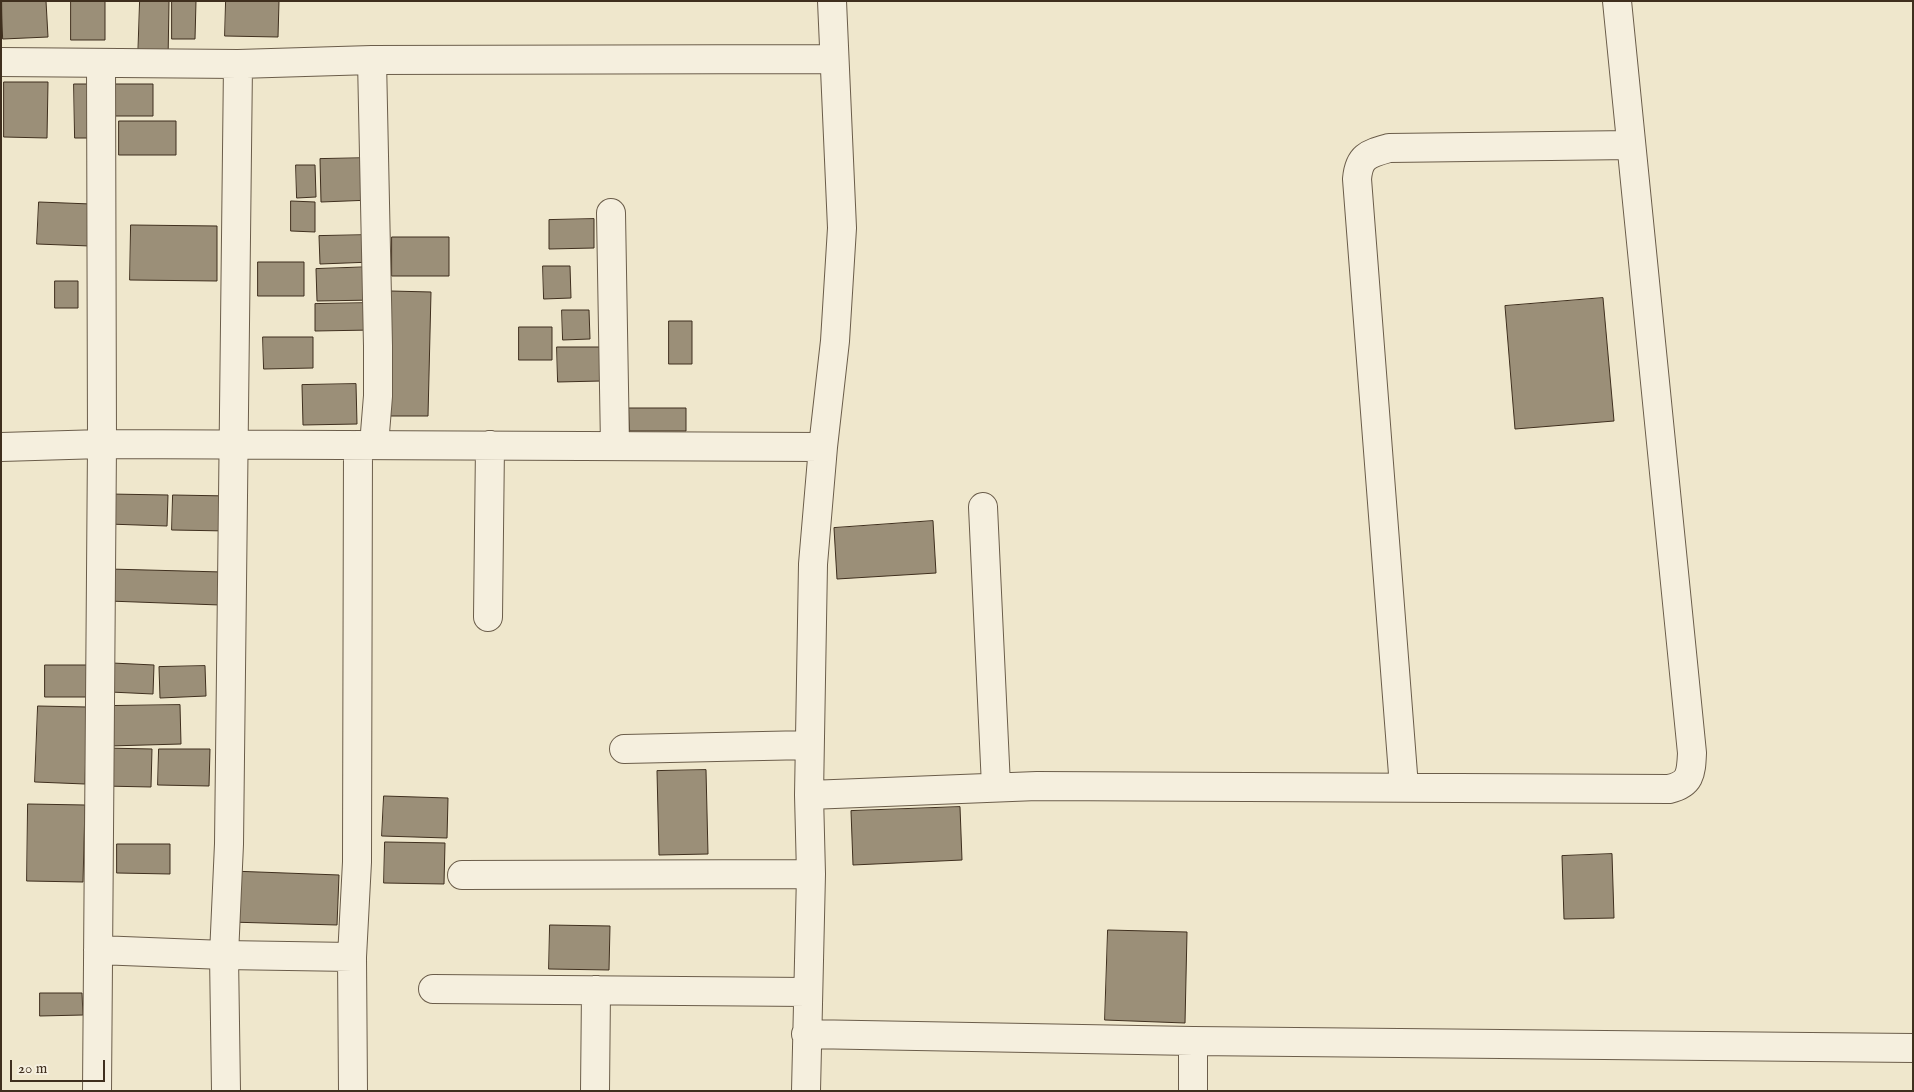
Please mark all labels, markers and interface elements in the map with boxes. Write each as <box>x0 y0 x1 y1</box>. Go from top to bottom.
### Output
scale bar <box>12 1050 108 1082</box>
text: 20 m <box>18 1059 47 1078</box>

